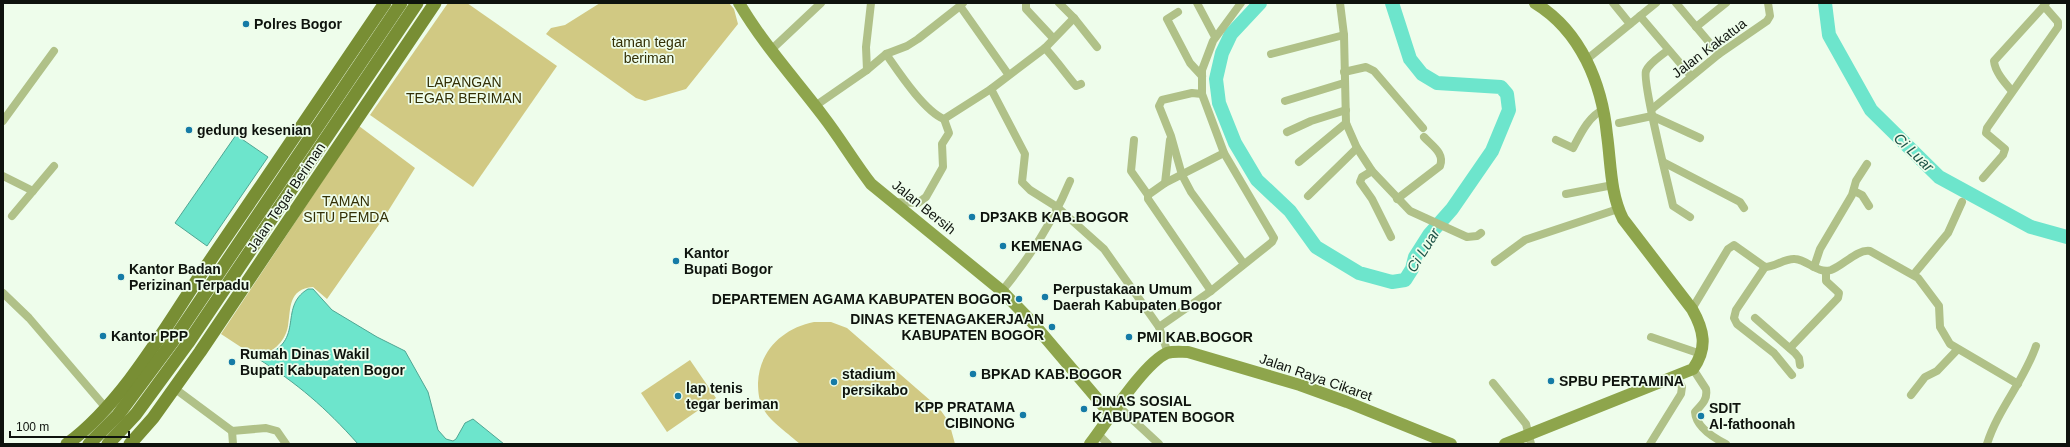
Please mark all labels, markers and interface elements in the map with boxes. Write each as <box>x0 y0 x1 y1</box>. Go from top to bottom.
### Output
street label: Jalan Kakatua <box>1669 15 1749 81</box>
place label: Polres Bogor <box>254 16 342 32</box>
marker: Polres Bogor <box>241 19 251 29</box>
park label: taman tegar beriman <box>612 34 687 66</box>
park label: LAPANGAN TEGAR BERIMAN <box>406 74 522 106</box>
place label: gedung kesenian <box>197 122 311 138</box>
marker: gedung kesenian <box>184 125 194 135</box>
water label: Ci Luar <box>1891 129 1938 176</box>
street label: Jalan Tegar Beriman <box>244 139 328 255</box>
street label: Jalan Bersih <box>889 177 959 237</box>
park label: TAMAN SITU PEMDA <box>303 193 389 225</box>
place label: DP3AKB KAB.BOGOR <box>980 209 1129 225</box>
marker: DP3AKB KAB.BOGOR <box>967 212 977 222</box>
water label: Ci Luar <box>1403 224 1444 275</box>
place label: KEMENAG <box>1011 238 1083 254</box>
marker: KEMENAG <box>998 241 1008 251</box>
place label: Kantor Bupati Bogor <box>684 245 773 277</box>
marker: Kantor Bupati Bogor <box>671 256 681 266</box>
place label: Kantor Badan Perizinan Terpadu <box>129 261 249 293</box>
marker: Kantor Badan Perizinan Terpadu <box>116 272 126 282</box>
place label: Perpustakaan Umum Daerah Kabupaten Bogor <box>1053 281 1222 313</box>
place label: DEPARTEMEN AGAMA KABUPATEN BOGOR <box>712 291 1011 307</box>
marker: Perpustakaan Umum Daerah Kabupaten Bogor <box>1040 292 1050 302</box>
marker: DEPARTEMEN AGAMA KABUPATEN BOGOR <box>1014 294 1024 304</box>
place label: DINAS KETENAGAKERJAAN KABUPATEN BOGOR <box>850 311 1044 343</box>
marker: DINAS KETENAGAKERJAAN KABUPATEN BOGOR <box>1047 322 1057 332</box>
place label: Kantor PPP <box>111 328 188 344</box>
place label: PMI KAB.BOGOR <box>1137 329 1253 345</box>
marker: Kantor PPP <box>98 331 108 341</box>
marker: PMI KAB.BOGOR <box>1124 332 1134 342</box>
place label: Rumah Dinas Wakil Bupati Kabupaten Bogor <box>240 346 405 378</box>
street label: Jalan Raya Cikaret <box>1257 350 1375 404</box>
marker: Rumah Dinas Wakil Bupati Kabupaten Bogor <box>227 357 237 367</box>
place label: stadium persikabo <box>842 366 908 398</box>
place label: BPKAD KAB.BOGOR <box>981 366 1122 382</box>
marker: BPKAD KAB.BOGOR <box>968 369 978 379</box>
place label: SPBU PERTAMINA <box>1559 373 1684 389</box>
marker: SPBU PERTAMINA <box>1546 376 1556 386</box>
marker: stadium persikabo <box>829 377 839 387</box>
place label: lap tenis tegar beriman <box>686 380 779 412</box>
marker: lap tenis tegar beriman <box>673 391 683 401</box>
place label: DINAS SOSIAL KABUPATEN BOGOR <box>1092 393 1235 425</box>
place label: KPP PRATAMA CIBINONG <box>915 399 1015 431</box>
place label: SDIT Al-fathoonah <box>1709 400 1795 432</box>
marker: DINAS SOSIAL KABUPATEN BOGOR <box>1079 404 1089 414</box>
marker: KPP PRATAMA CIBINONG <box>1018 410 1028 420</box>
marker: SDIT Al-fathoonah <box>1696 411 1706 421</box>
scale bar <box>10 413 129 439</box>
text: 100 m <box>16 420 49 434</box>

